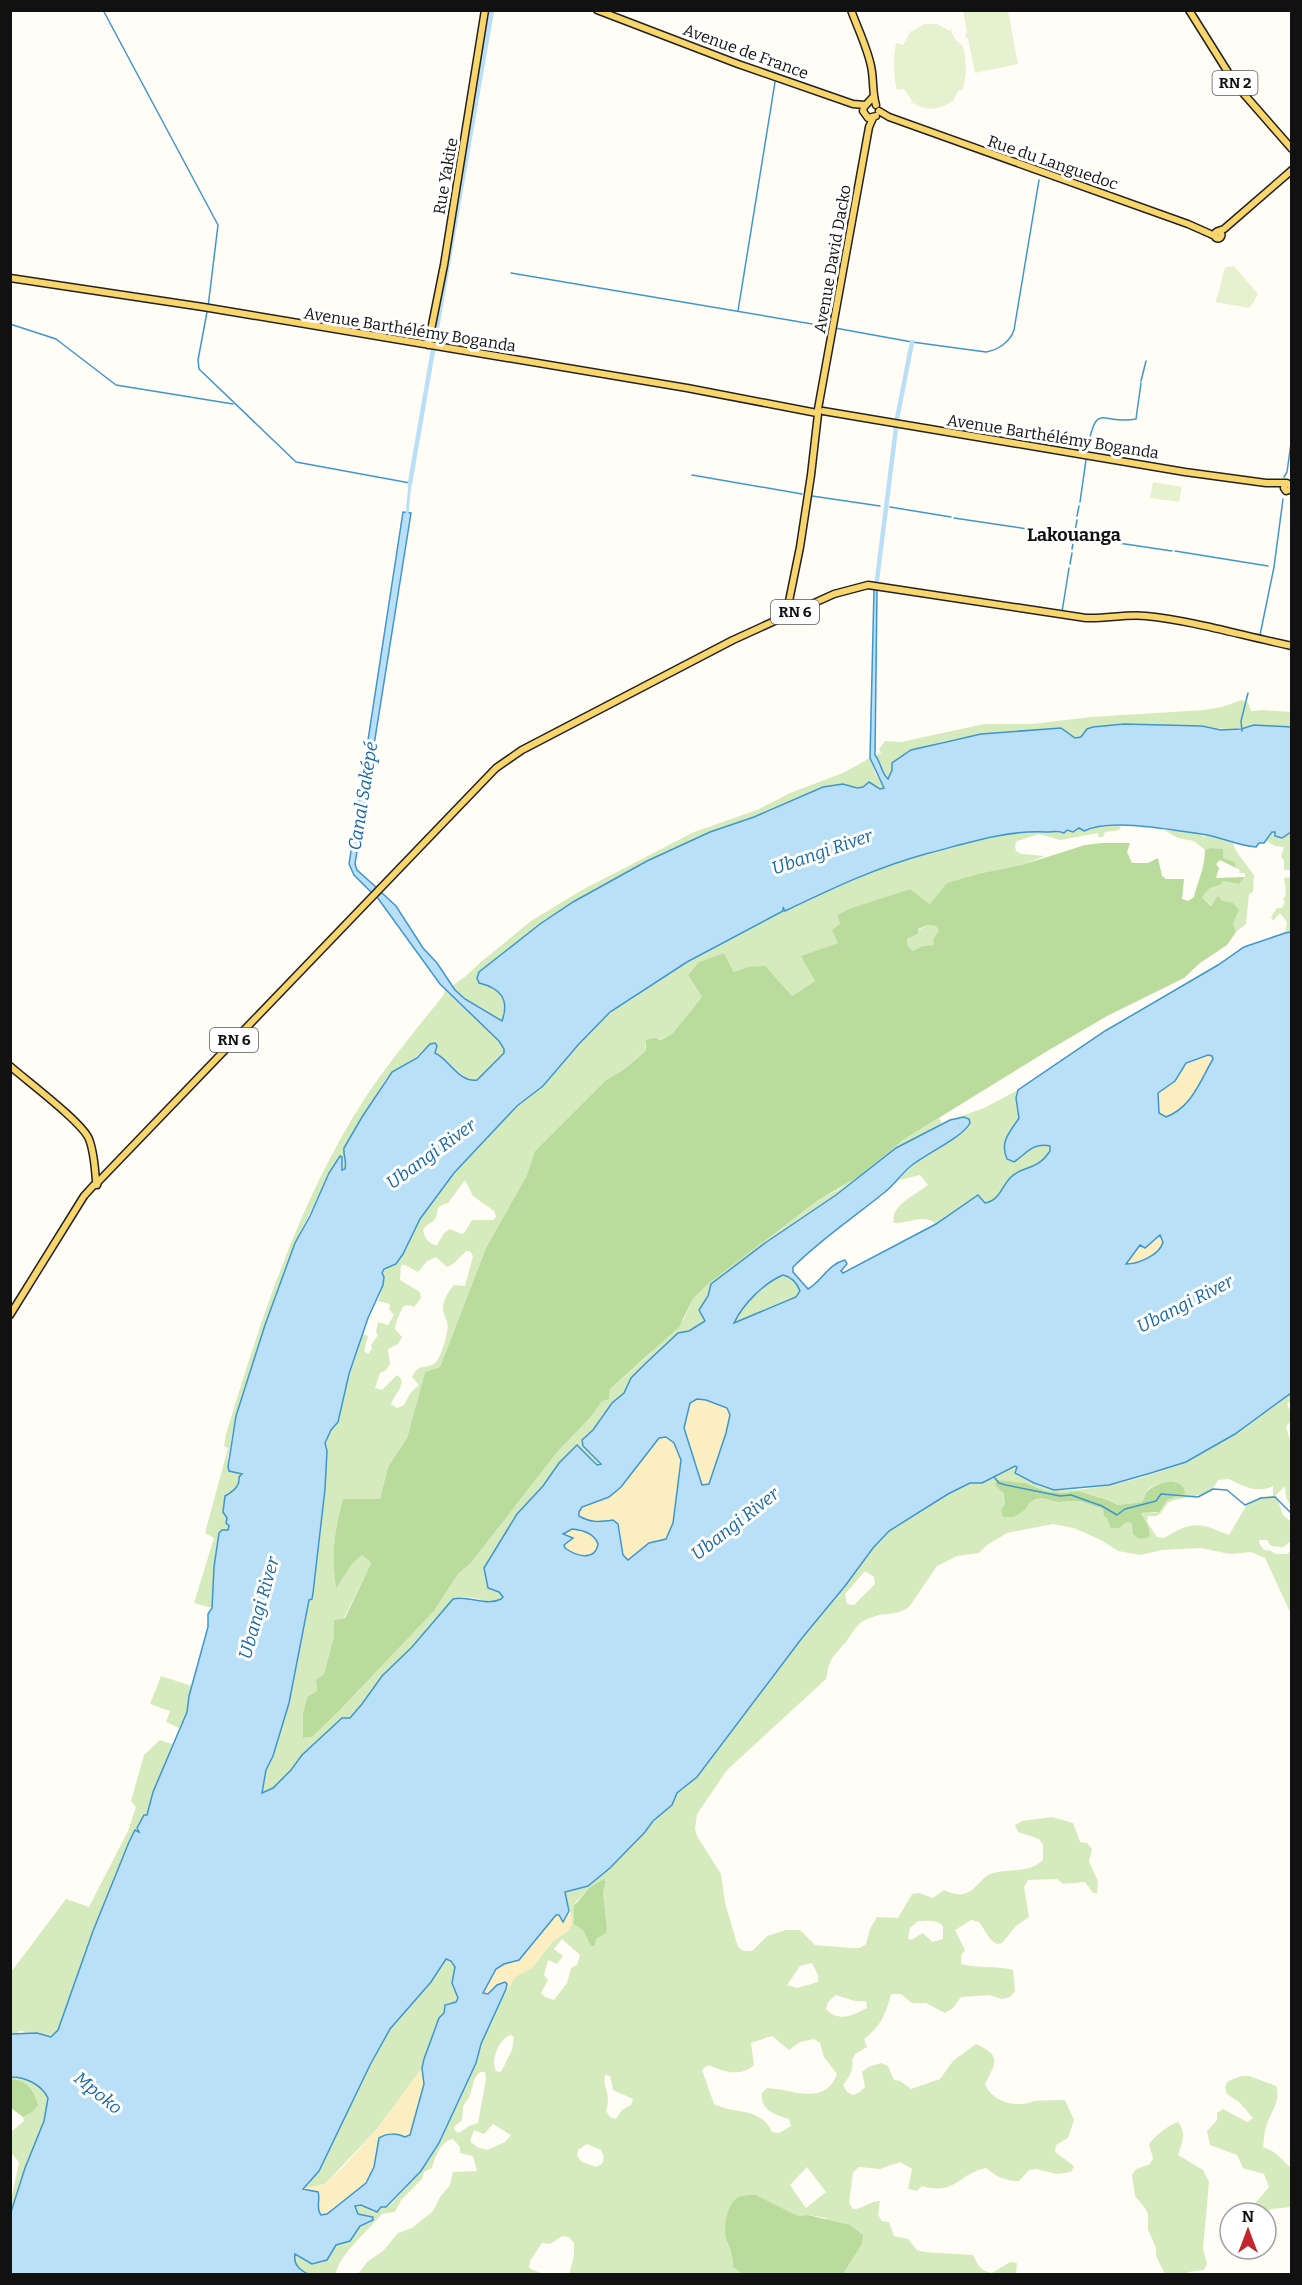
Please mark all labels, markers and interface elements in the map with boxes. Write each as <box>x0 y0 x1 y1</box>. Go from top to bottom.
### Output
street label: Avenue de France <box>681 20 811 83</box>
road number: RN 2 <box>1212 71 1258 95</box>
street label: Rue du Languedoc <box>985 131 1121 194</box>
street label: Rue Yakite <box>429 136 462 216</box>
street label: Avenue David Dacko <box>810 183 855 335</box>
street label: Avenue Barthélémy Boganda <box>303 303 518 356</box>
street label: Avenue Barthélémy Boganda <box>946 410 1161 463</box>
district label: Lakouanga <box>1027 524 1121 546</box>
road number: RN 6 <box>771 600 819 624</box>
water label: Canal Saképé <box>344 740 382 852</box>
water label: Ubangi River <box>769 824 876 880</box>
road number: RN 6 <box>210 1028 258 1052</box>
water label: Ubangi River <box>382 1114 481 1194</box>
water label: Ubangi River <box>1133 1270 1237 1338</box>
water label: Ubangi River <box>687 1483 784 1565</box>
water label: Ubangi River <box>234 1554 284 1662</box>
water label: Mpoko <box>69 2067 127 2119</box>
north arrow <box>1218 2201 1278 2261</box>
text: N <box>1242 2207 1254 2226</box>

